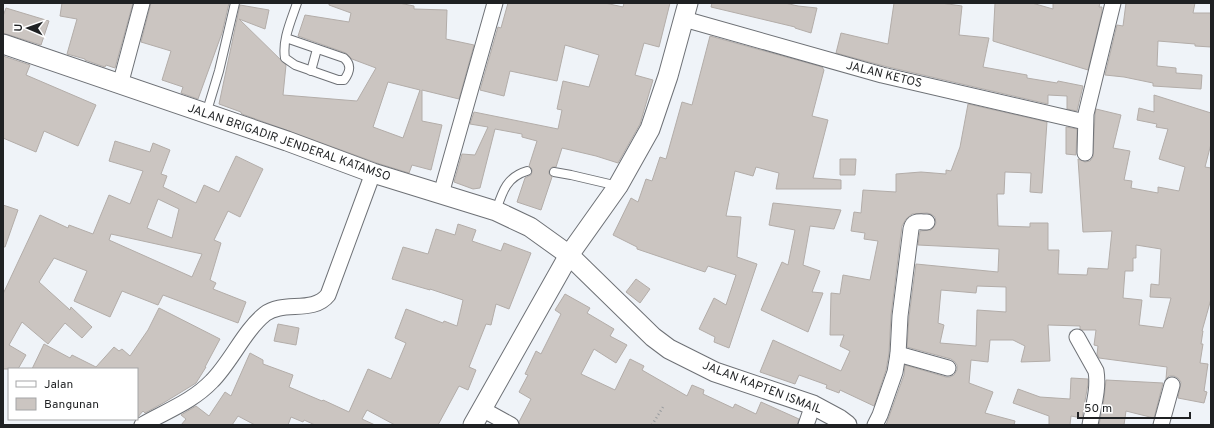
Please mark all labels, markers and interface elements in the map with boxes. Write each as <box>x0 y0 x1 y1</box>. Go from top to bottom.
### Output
north arrow <box>8 8 48 48</box>
text: U <box>12 24 26 32</box>
street label: JALAN KETOS <box>844 58 924 92</box>
street label: JALAN BRIGADIR JENDERAL KATAMSO <box>185 101 393 185</box>
street label: JALAN KAPTEN ISMAIL <box>700 358 824 418</box>
legend <box>8 368 138 420</box>
text: Jalan <box>44 377 73 393</box>
scale bar <box>1078 394 1190 420</box>
text: Bangunan <box>44 397 99 413</box>
text: 50 m <box>1084 401 1112 417</box>

